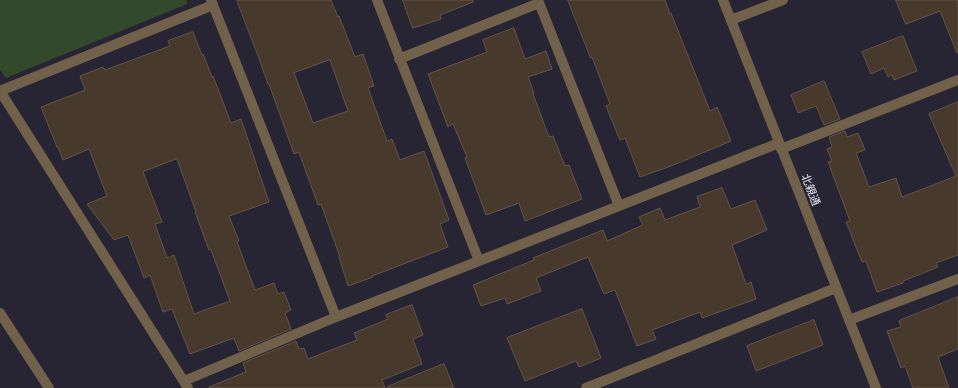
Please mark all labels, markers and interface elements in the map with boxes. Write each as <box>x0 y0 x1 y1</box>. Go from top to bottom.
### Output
street label: 北親通 <box>798 172 822 208</box>

